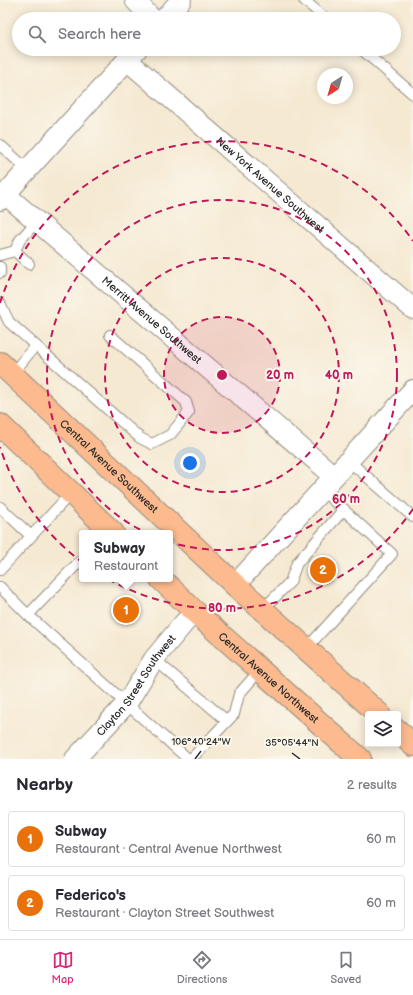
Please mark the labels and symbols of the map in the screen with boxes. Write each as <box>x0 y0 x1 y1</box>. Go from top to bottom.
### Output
north arrow <box>317 68 353 104</box>
street label: New York Avenue Southwest <box>213 134 328 236</box>
street label: Merritt Avenue Southwest <box>99 274 205 367</box>
centre of rings <box>215 368 229 382</box>
text: 20 m <box>266 368 294 383</box>
text: 40 m <box>325 368 353 383</box>
street label: Central Avenue Southwest <box>57 417 161 516</box>
your location <box>180 453 200 473</box>
text: 60 m <box>332 492 360 507</box>
pin: 2 <box>310 555 336 585</box>
pin: 1 <box>113 595 139 625</box>
text: 80 m <box>208 601 236 616</box>
street label: Central Avenue Northwest <box>216 629 322 726</box>
street label: Clayton Street Southwest <box>93 631 178 738</box>
text: 106°40'24"W <box>171 736 231 748</box>
text: 35°05'44"N <box>265 737 319 749</box>

